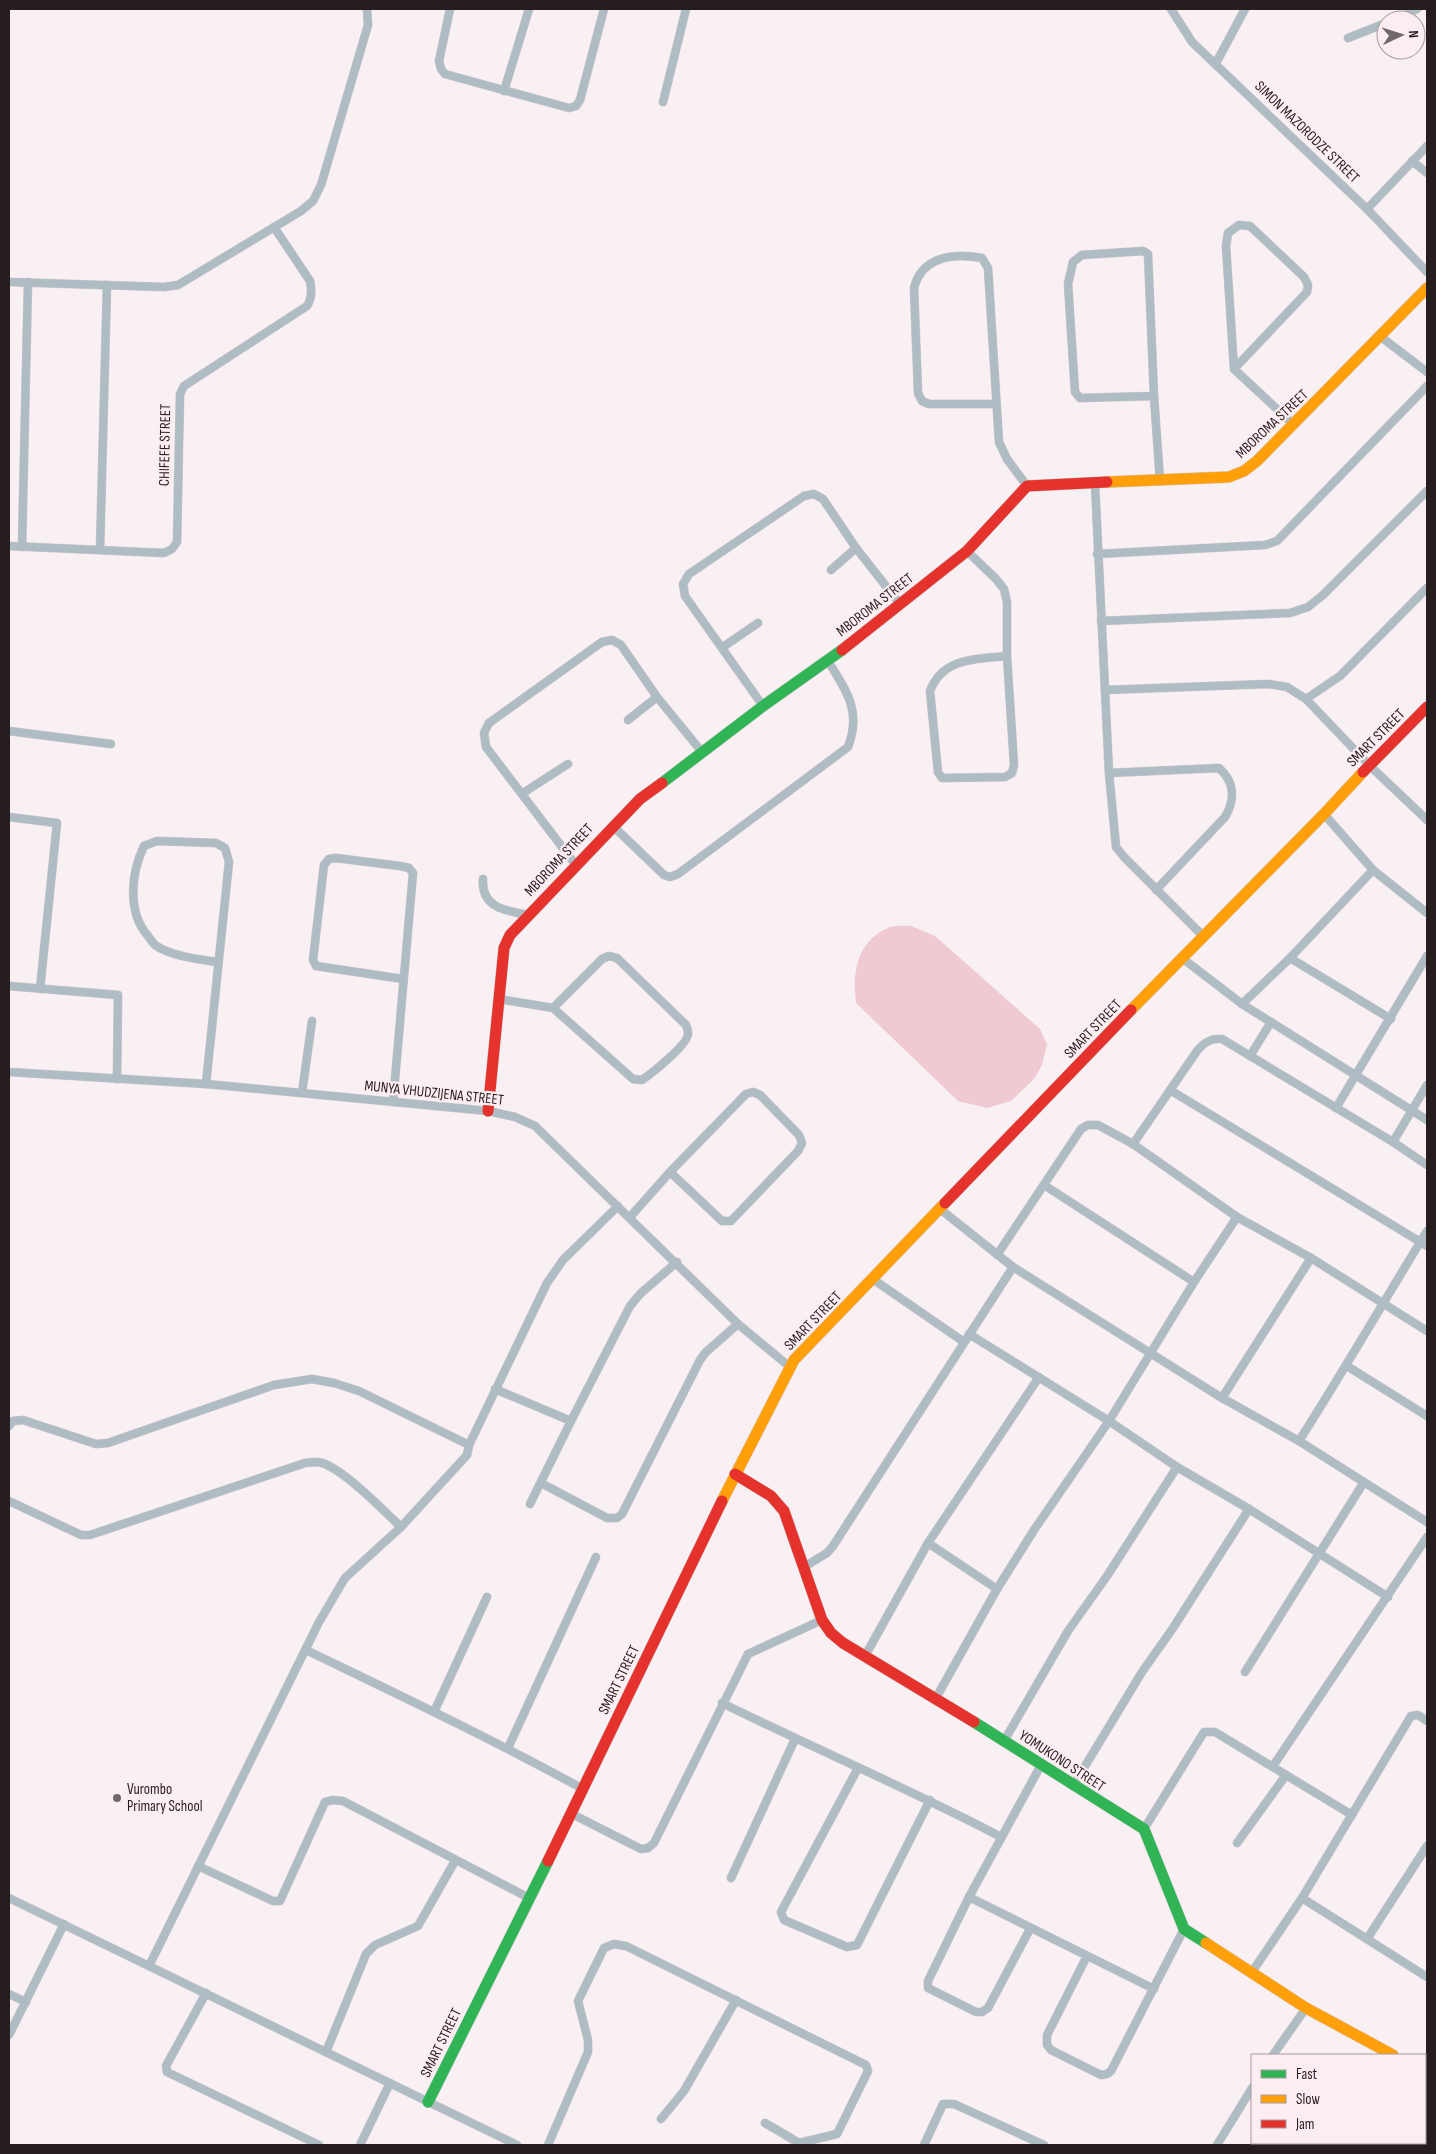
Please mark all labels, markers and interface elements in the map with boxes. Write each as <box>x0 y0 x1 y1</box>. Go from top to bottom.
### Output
north arrow <box>1376 10 1426 60</box>
text: N <box>1405 30 1422 38</box>
street label: SIMON MAZORODZE STREET <box>1251 77 1363 187</box>
street label: MBOROMA STREET <box>1232 385 1312 463</box>
street label: CHIFEFE STREET <box>155 404 175 486</box>
street label: MBOROMA STREET <box>833 569 917 641</box>
street label: SMART STREET <box>1343 705 1409 771</box>
street label: MBOROMA STREET <box>520 820 598 900</box>
street label: SMART STREET <box>1060 996 1126 1062</box>
street label: MUNYA VHUDZIJENA STREET <box>363 1076 505 1110</box>
street label: SMART STREET <box>780 1288 846 1354</box>
street label: SMART STREET <box>594 1642 644 1718</box>
street label: YOMUKONO STREET <box>1015 1726 1109 1796</box>
place label: Vurombo Primary School <box>127 1780 203 1816</box>
marker: Vurombo Primary School <box>111 1792 123 1804</box>
street label: SMART STREET <box>416 2005 466 2081</box>
legend <box>1251 2054 1426 2144</box>
text: Fast <box>1296 2065 1318 2084</box>
text: Slow <box>1296 2090 1320 2109</box>
text: Jam <box>1295 2115 1314 2134</box>

